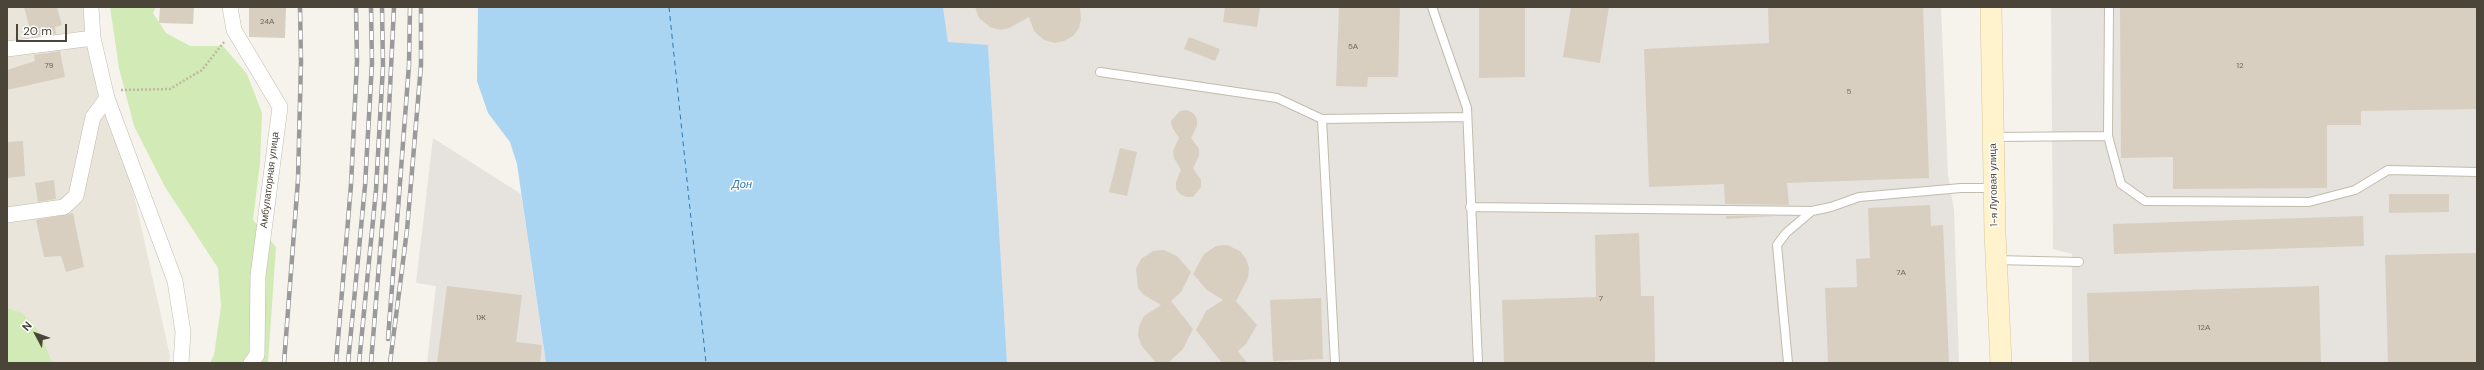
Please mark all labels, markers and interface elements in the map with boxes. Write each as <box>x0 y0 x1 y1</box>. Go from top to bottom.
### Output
scale bar <box>18 16 69 42</box>
house number: 24А <box>260 17 274 27</box>
text: 20 m <box>23 23 52 39</box>
house number: 5А <box>1348 42 1358 52</box>
house number: 79 <box>44 61 54 71</box>
house number: 12 <box>2236 61 2244 71</box>
house number: 5 <box>1847 87 1851 97</box>
street label: Амбулаторная улица <box>258 131 282 229</box>
street label: 1-я Луговая улица <box>1987 143 2001 227</box>
water label: Дон <box>732 178 752 192</box>
house number: 7А <box>1896 268 1906 278</box>
house number: 7 <box>1599 294 1603 304</box>
house number: 1Ж <box>476 313 486 323</box>
north arrow <box>16 314 56 354</box>
text: N <box>19 319 35 334</box>
house number: 12А <box>2198 323 2210 333</box>

